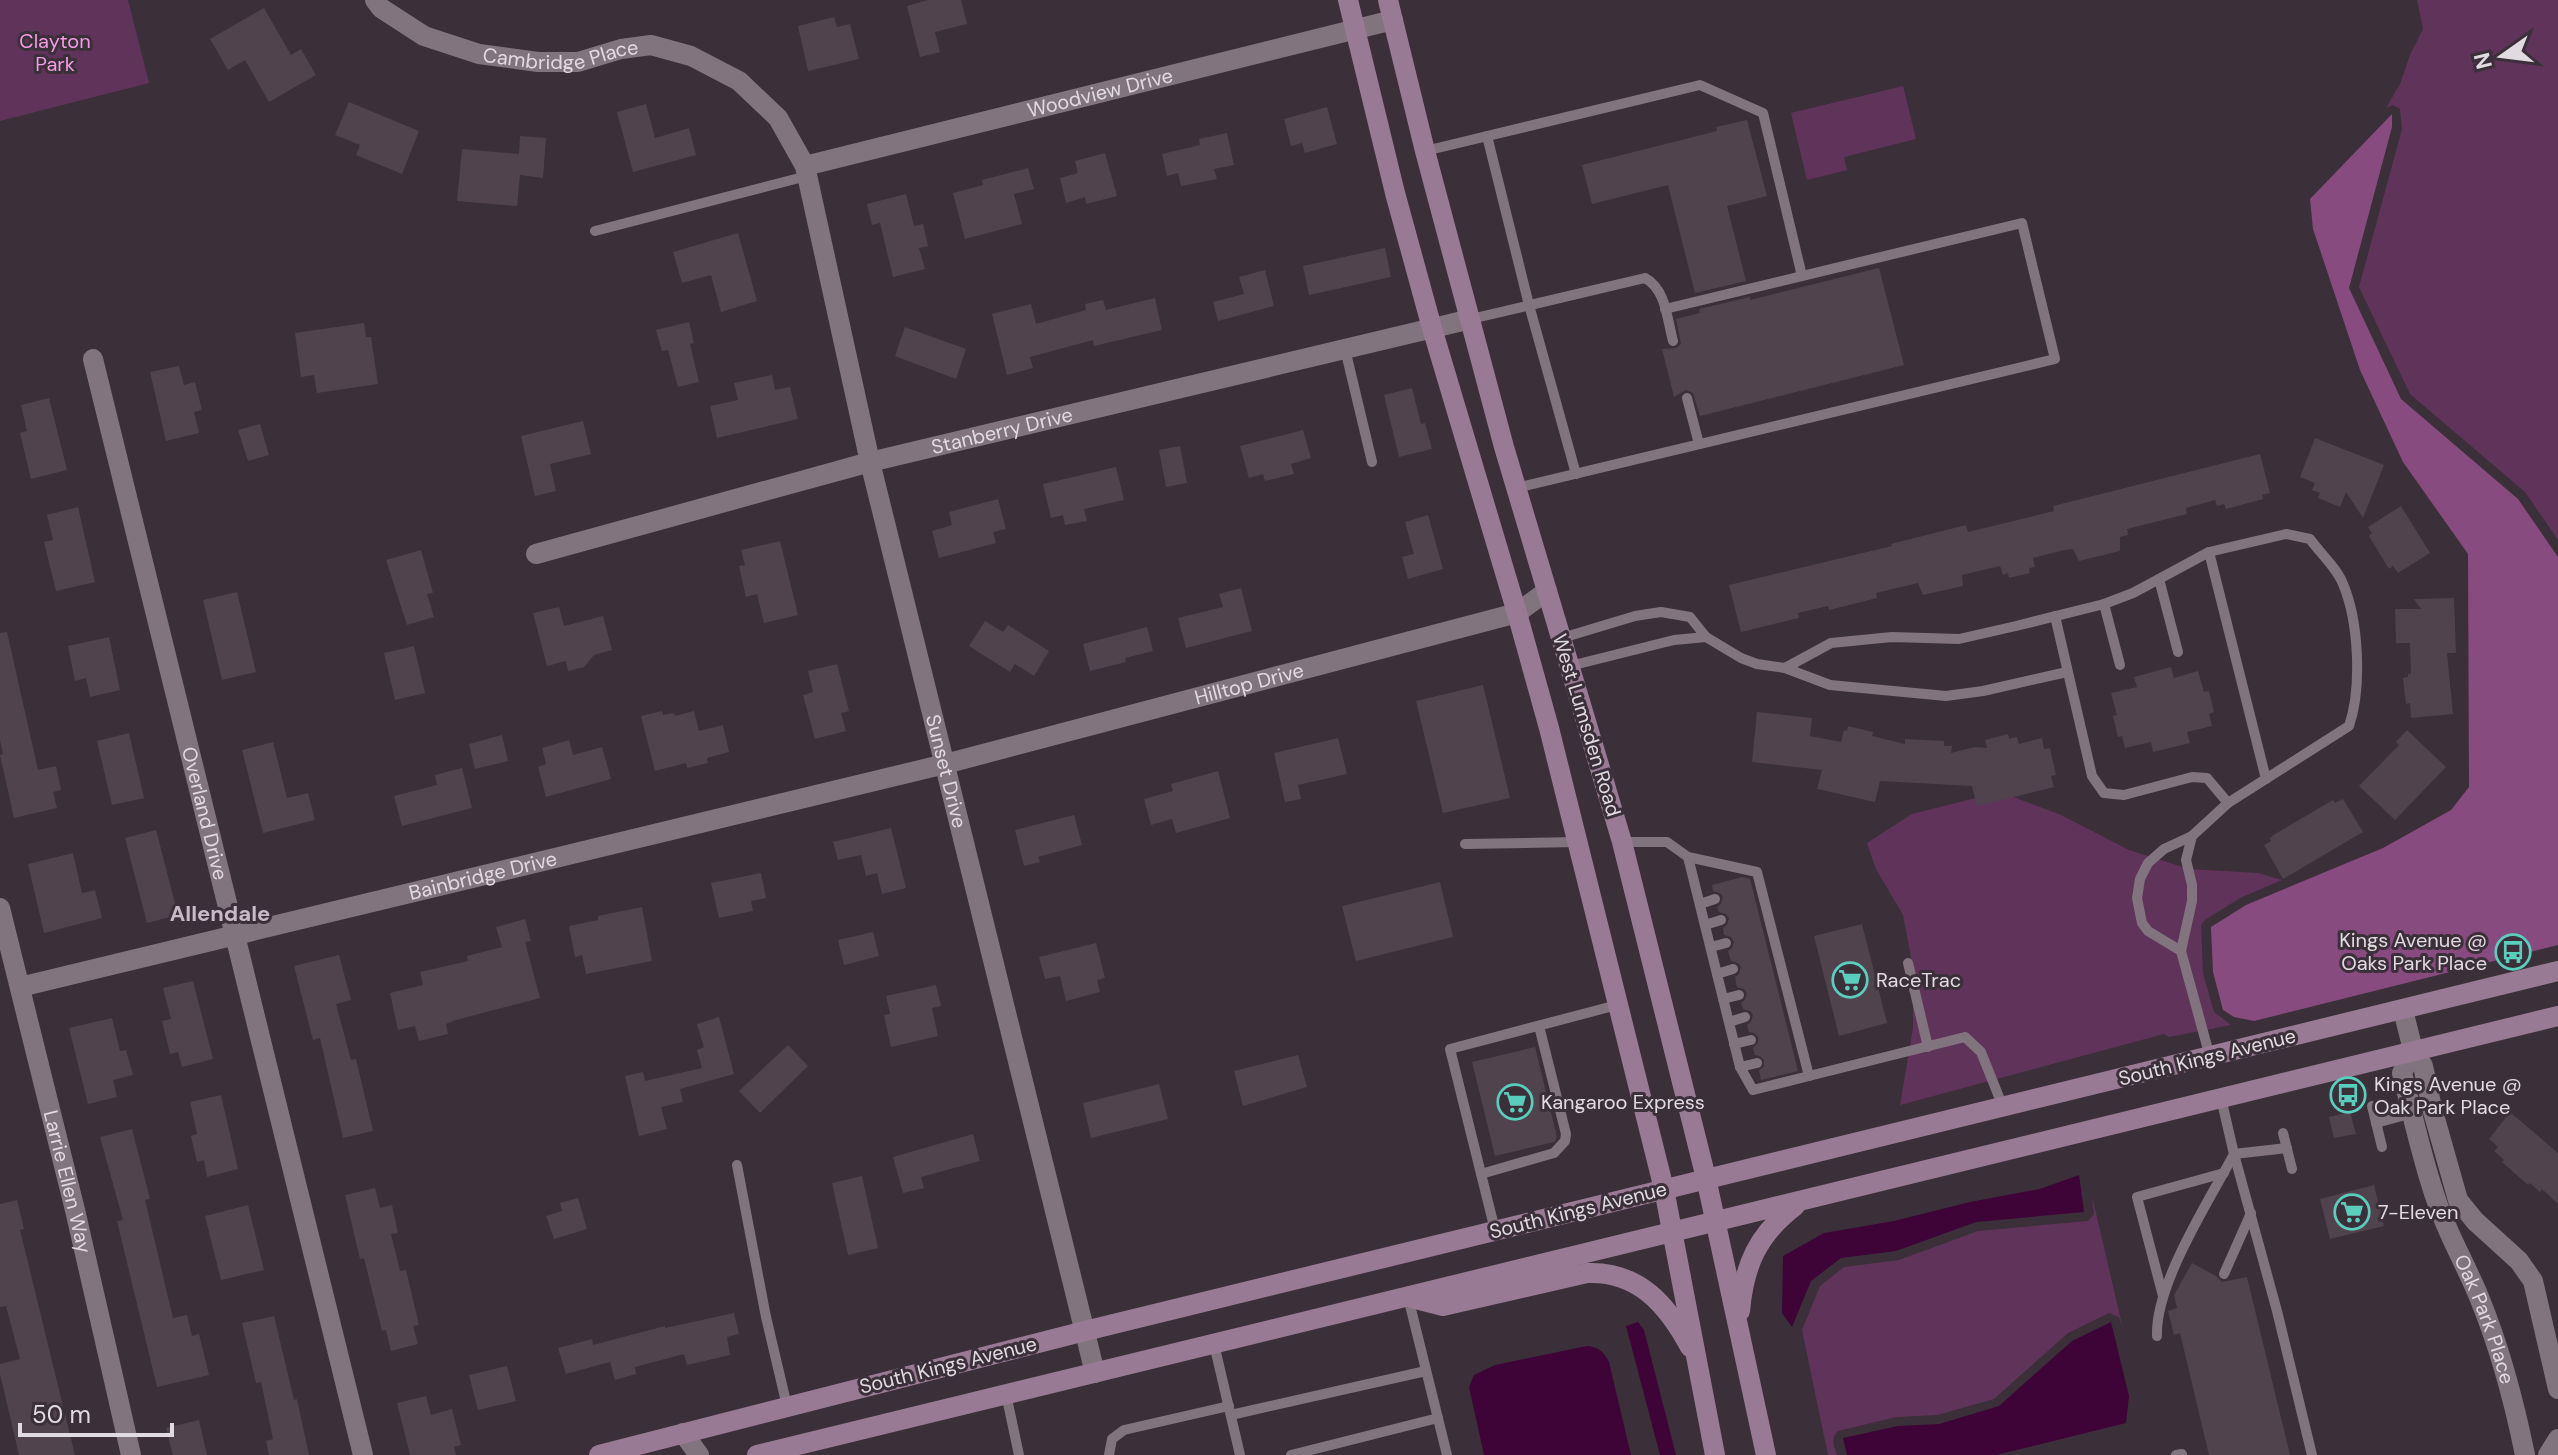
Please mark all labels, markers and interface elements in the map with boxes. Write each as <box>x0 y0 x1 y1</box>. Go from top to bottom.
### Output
north arrow <box>2462 16 2542 96</box>
park label: Clayton Park <box>19 28 91 77</box>
street label: Cambridge Place <box>481 34 640 76</box>
text: N <box>2467 49 2499 72</box>
street label: Woodview Drive <box>1025 62 1175 123</box>
street label: Stanberry Drive <box>929 401 1075 460</box>
street label: West Lumsden Road <box>1547 631 1627 819</box>
street label: Hilltop Drive <box>1192 657 1307 711</box>
street label: Sunset Drive <box>920 712 973 831</box>
street label: Overland Drive <box>176 744 234 883</box>
street label: Bainbridge Drive <box>406 845 559 906</box>
district label: Allendale <box>170 899 270 928</box>
place label: Kings Avenue @ Oaks Park Place <box>2339 927 2487 976</box>
bus stop icon: Kings Avenue @ Oaks Park Place <box>2494 933 2532 971</box>
supermarket icon: RaceTrac <box>1831 961 1869 999</box>
place label: RaceTrac <box>1876 967 1961 993</box>
street label: South Kings Avenue <box>2116 1022 2298 1092</box>
place label: Kings Avenue @ Oak Park Place <box>2374 1071 2522 1120</box>
bus stop icon: Kings Avenue @ Oak Park Place <box>2329 1076 2367 1114</box>
supermarket icon: Kangaroo Express <box>1496 1083 1534 1121</box>
place label: Kangaroo Express <box>1541 1089 1705 1115</box>
street label: Larrie Ellen Way <box>38 1108 97 1256</box>
street label: South Kings Avenue <box>1487 1175 1669 1245</box>
supermarket icon: 7-Eleven <box>2333 1193 2371 1231</box>
place label: 7-Eleven <box>2378 1199 2458 1225</box>
street label: Oak Park Place <box>2448 1250 2521 1387</box>
street label: South Kings Avenue <box>857 1330 1039 1400</box>
scale bar <box>20 1387 172 1437</box>
text: 50 m <box>32 1399 91 1430</box>

